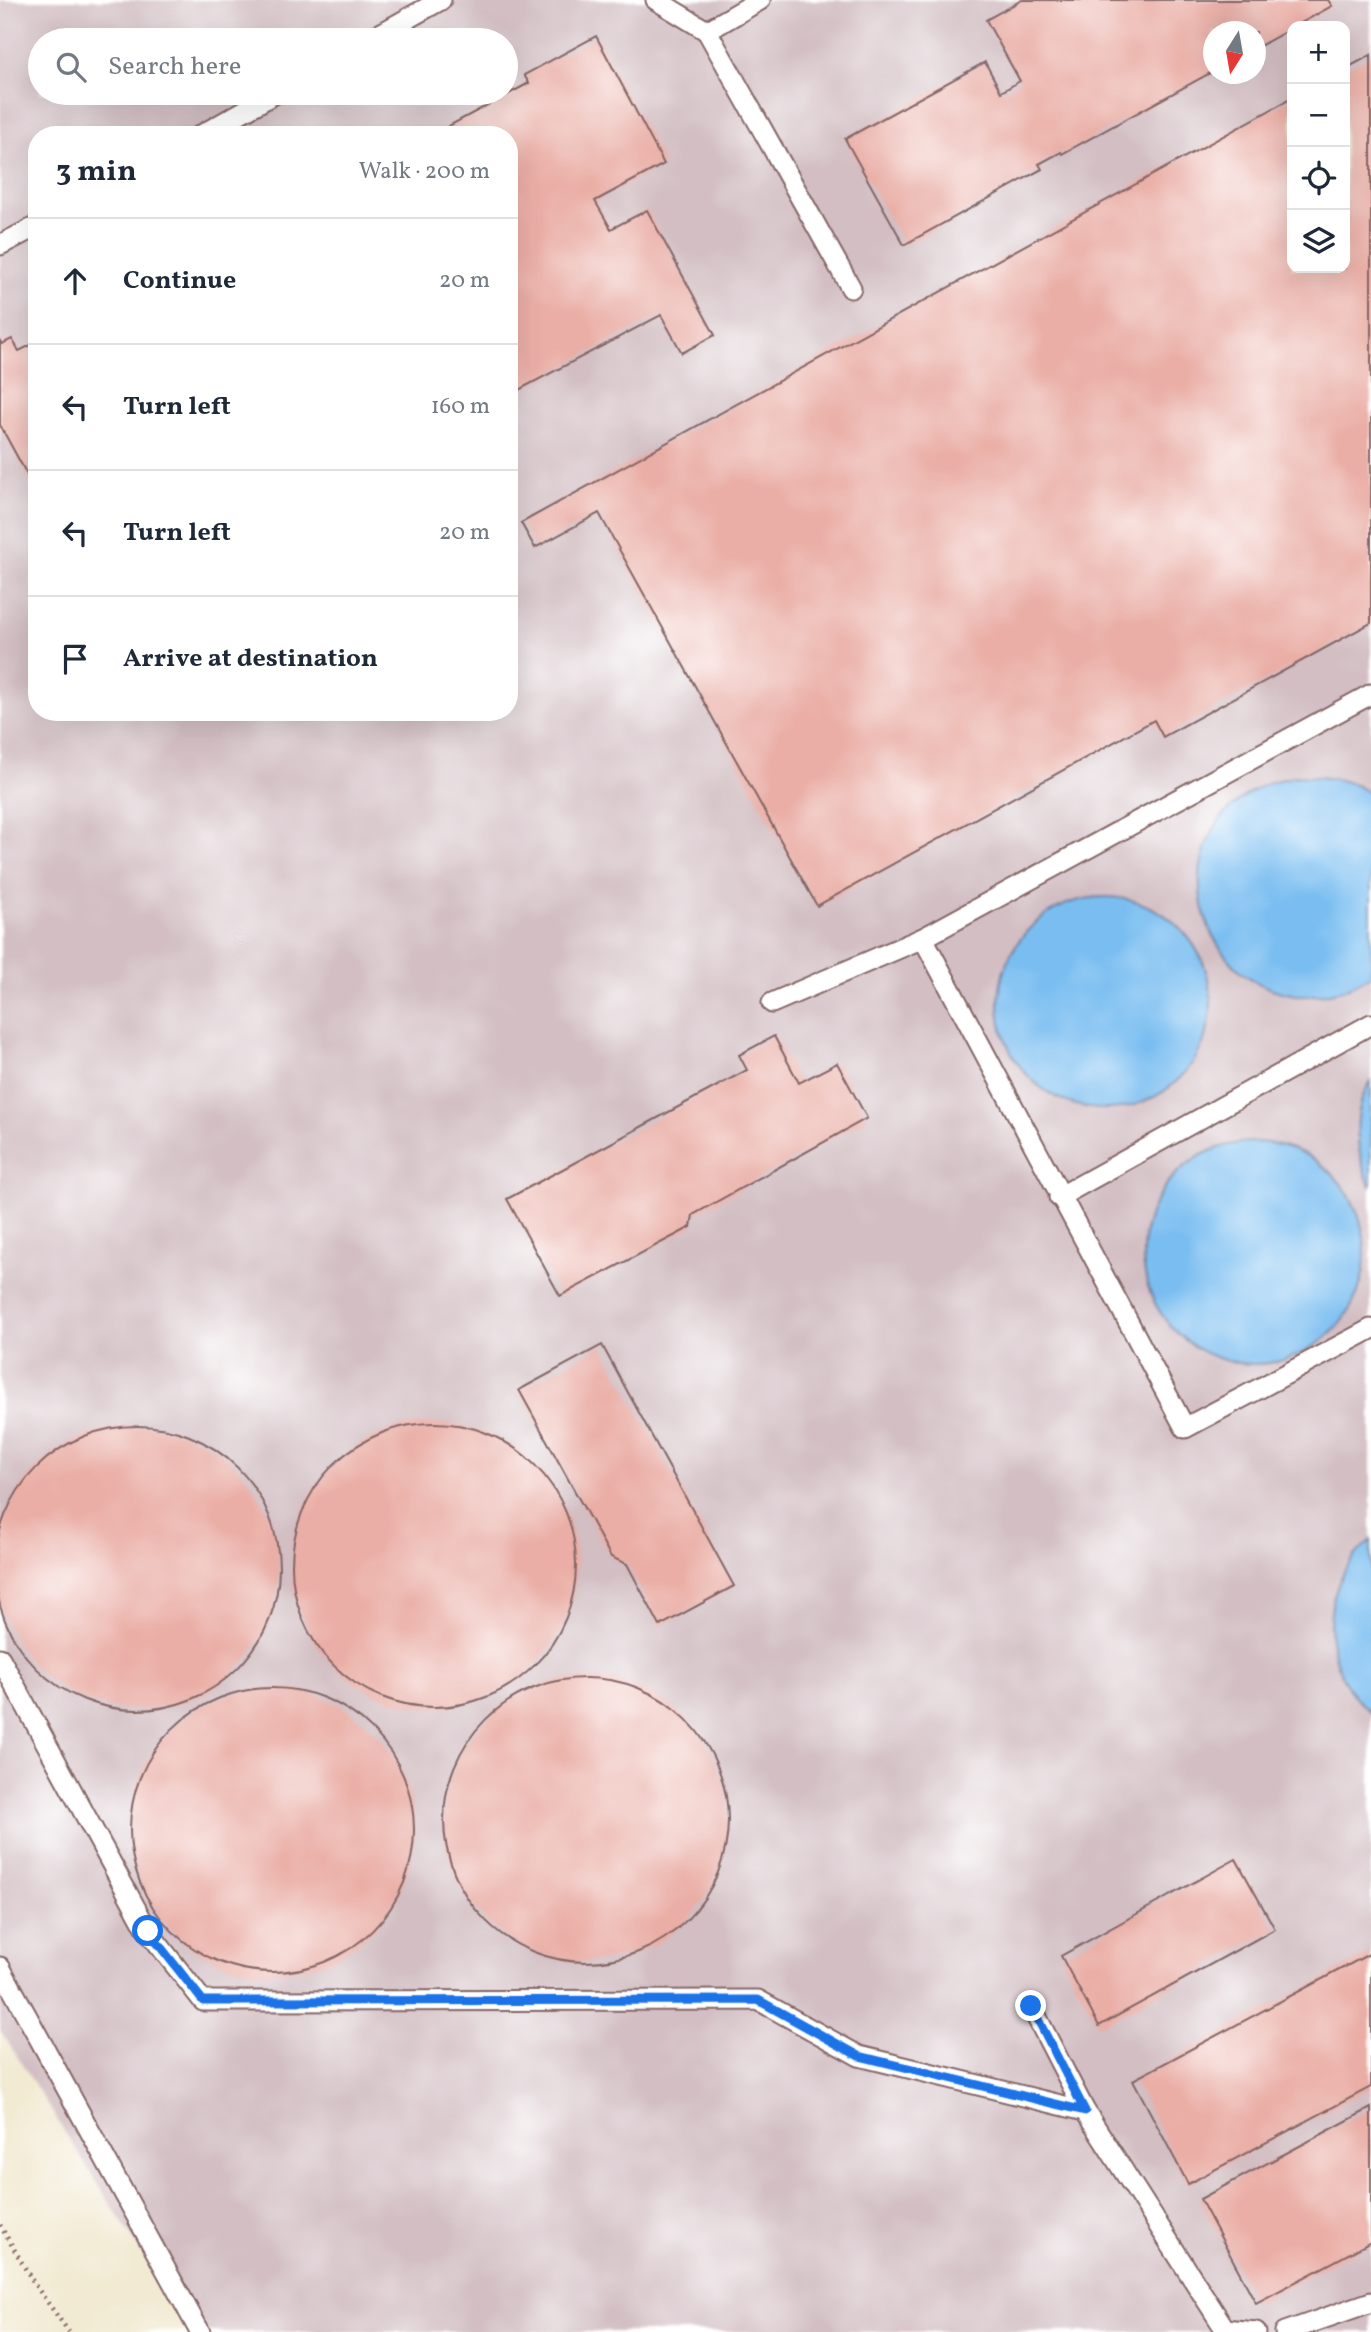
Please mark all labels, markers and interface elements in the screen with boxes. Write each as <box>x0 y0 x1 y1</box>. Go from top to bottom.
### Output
north arrow <box>1203 21 1266 84</box>
map controls <box>1287 21 1350 273</box>
button: + <box>1287 21 1350 84</box>
search box <box>28 28 518 105</box>
icon: search <box>52 48 90 86</box>
text: Search here <box>108 49 241 85</box>
button: − <box>1287 84 1350 147</box>
button: locate <box>1287 147 1350 210</box>
text: 3 min <box>56 151 137 193</box>
text: Walk · 200 m <box>359 156 490 188</box>
button: layers <box>1287 210 1350 273</box>
icon: ahead <box>56 262 94 300</box>
text: Continue <box>123 263 236 299</box>
text: 20 m <box>439 265 490 297</box>
icon: left <box>56 388 94 426</box>
text: Turn left <box>123 389 231 425</box>
text: 160 m <box>431 391 490 423</box>
icon: left <box>56 514 94 552</box>
text: Turn left <box>123 515 231 551</box>
text: 20 m <box>439 517 490 549</box>
icon: arrive <box>56 640 94 678</box>
text: Arrive at destination <box>123 641 378 677</box>
route start <box>132 1915 163 1946</box>
route end <box>1015 1990 1046 2021</box>

